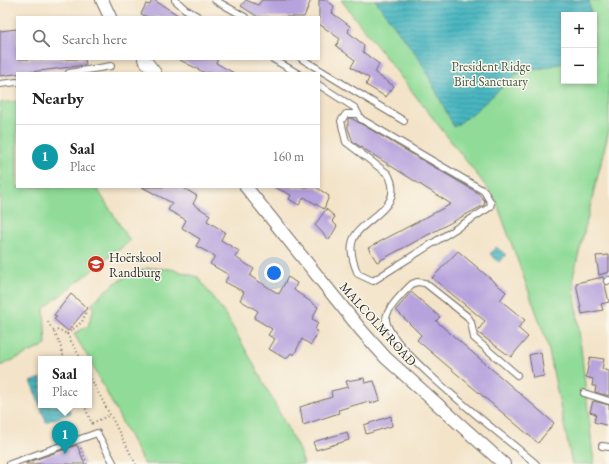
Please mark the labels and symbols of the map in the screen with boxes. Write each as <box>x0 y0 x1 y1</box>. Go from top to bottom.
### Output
park label: President Ridge Bird Sanctuary <box>452 58 530 90</box>
place label: Hoërskool Randburg <box>109 249 161 281</box>
school or university icon: Hoërskool Randburg <box>86 254 106 274</box>
your location <box>264 263 284 283</box>
street label: MALCOLM ROAD <box>336 279 420 370</box>
pin: 1 <box>52 421 78 454</box>

